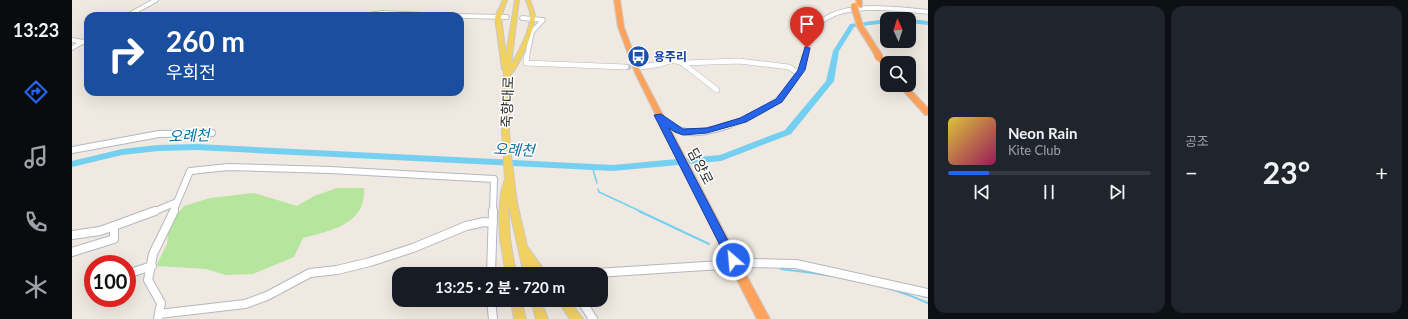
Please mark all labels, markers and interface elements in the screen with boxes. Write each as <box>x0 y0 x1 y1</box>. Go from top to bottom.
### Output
pin <box>790 7.0 824 48</box>
north arrow <box>880 12 916 48</box>
map controls <box>880 12 916 92</box>
icon: arrive <box>796 13 818 35</box>
text: 13:23 <box>13 19 59 41</box>
text: 260 m <box>166 24 245 58</box>
icon: right <box>100 28 152 80</box>
bus stop icon: 용주리 <box>625 43 651 69</box>
place label: 용주리 <box>654 49 687 64</box>
button: search <box>880 56 916 92</box>
text: 우회전 <box>166 61 216 83</box>
street label: 죽향대로 <box>498 76 516 128</box>
icon: directions <box>22 78 50 106</box>
text: Neon Rain <box>1008 124 1077 142</box>
water label: 오례천 <box>168 125 212 145</box>
text: 공조 <box>1185 133 1209 149</box>
water label: 오례천 <box>493 139 537 159</box>
text: Kite Club <box>1008 142 1061 158</box>
icon: music <box>22 143 50 171</box>
street label: 담양로 <box>685 145 717 187</box>
text: 23° <box>1263 154 1310 190</box>
text: − <box>1185 159 1198 186</box>
text: + <box>1375 159 1388 186</box>
icon: previous <box>971 181 993 203</box>
icon: pause <box>1038 181 1060 203</box>
icon: next <box>1106 181 1128 203</box>
icon: phone <box>22 208 50 236</box>
position arrow <box>712 239 754 281</box>
speed limit sign: 100 <box>84 255 136 307</box>
icon: climate <box>22 273 50 301</box>
text: 13:25 · 2 분 · 720 m <box>435 278 565 296</box>

